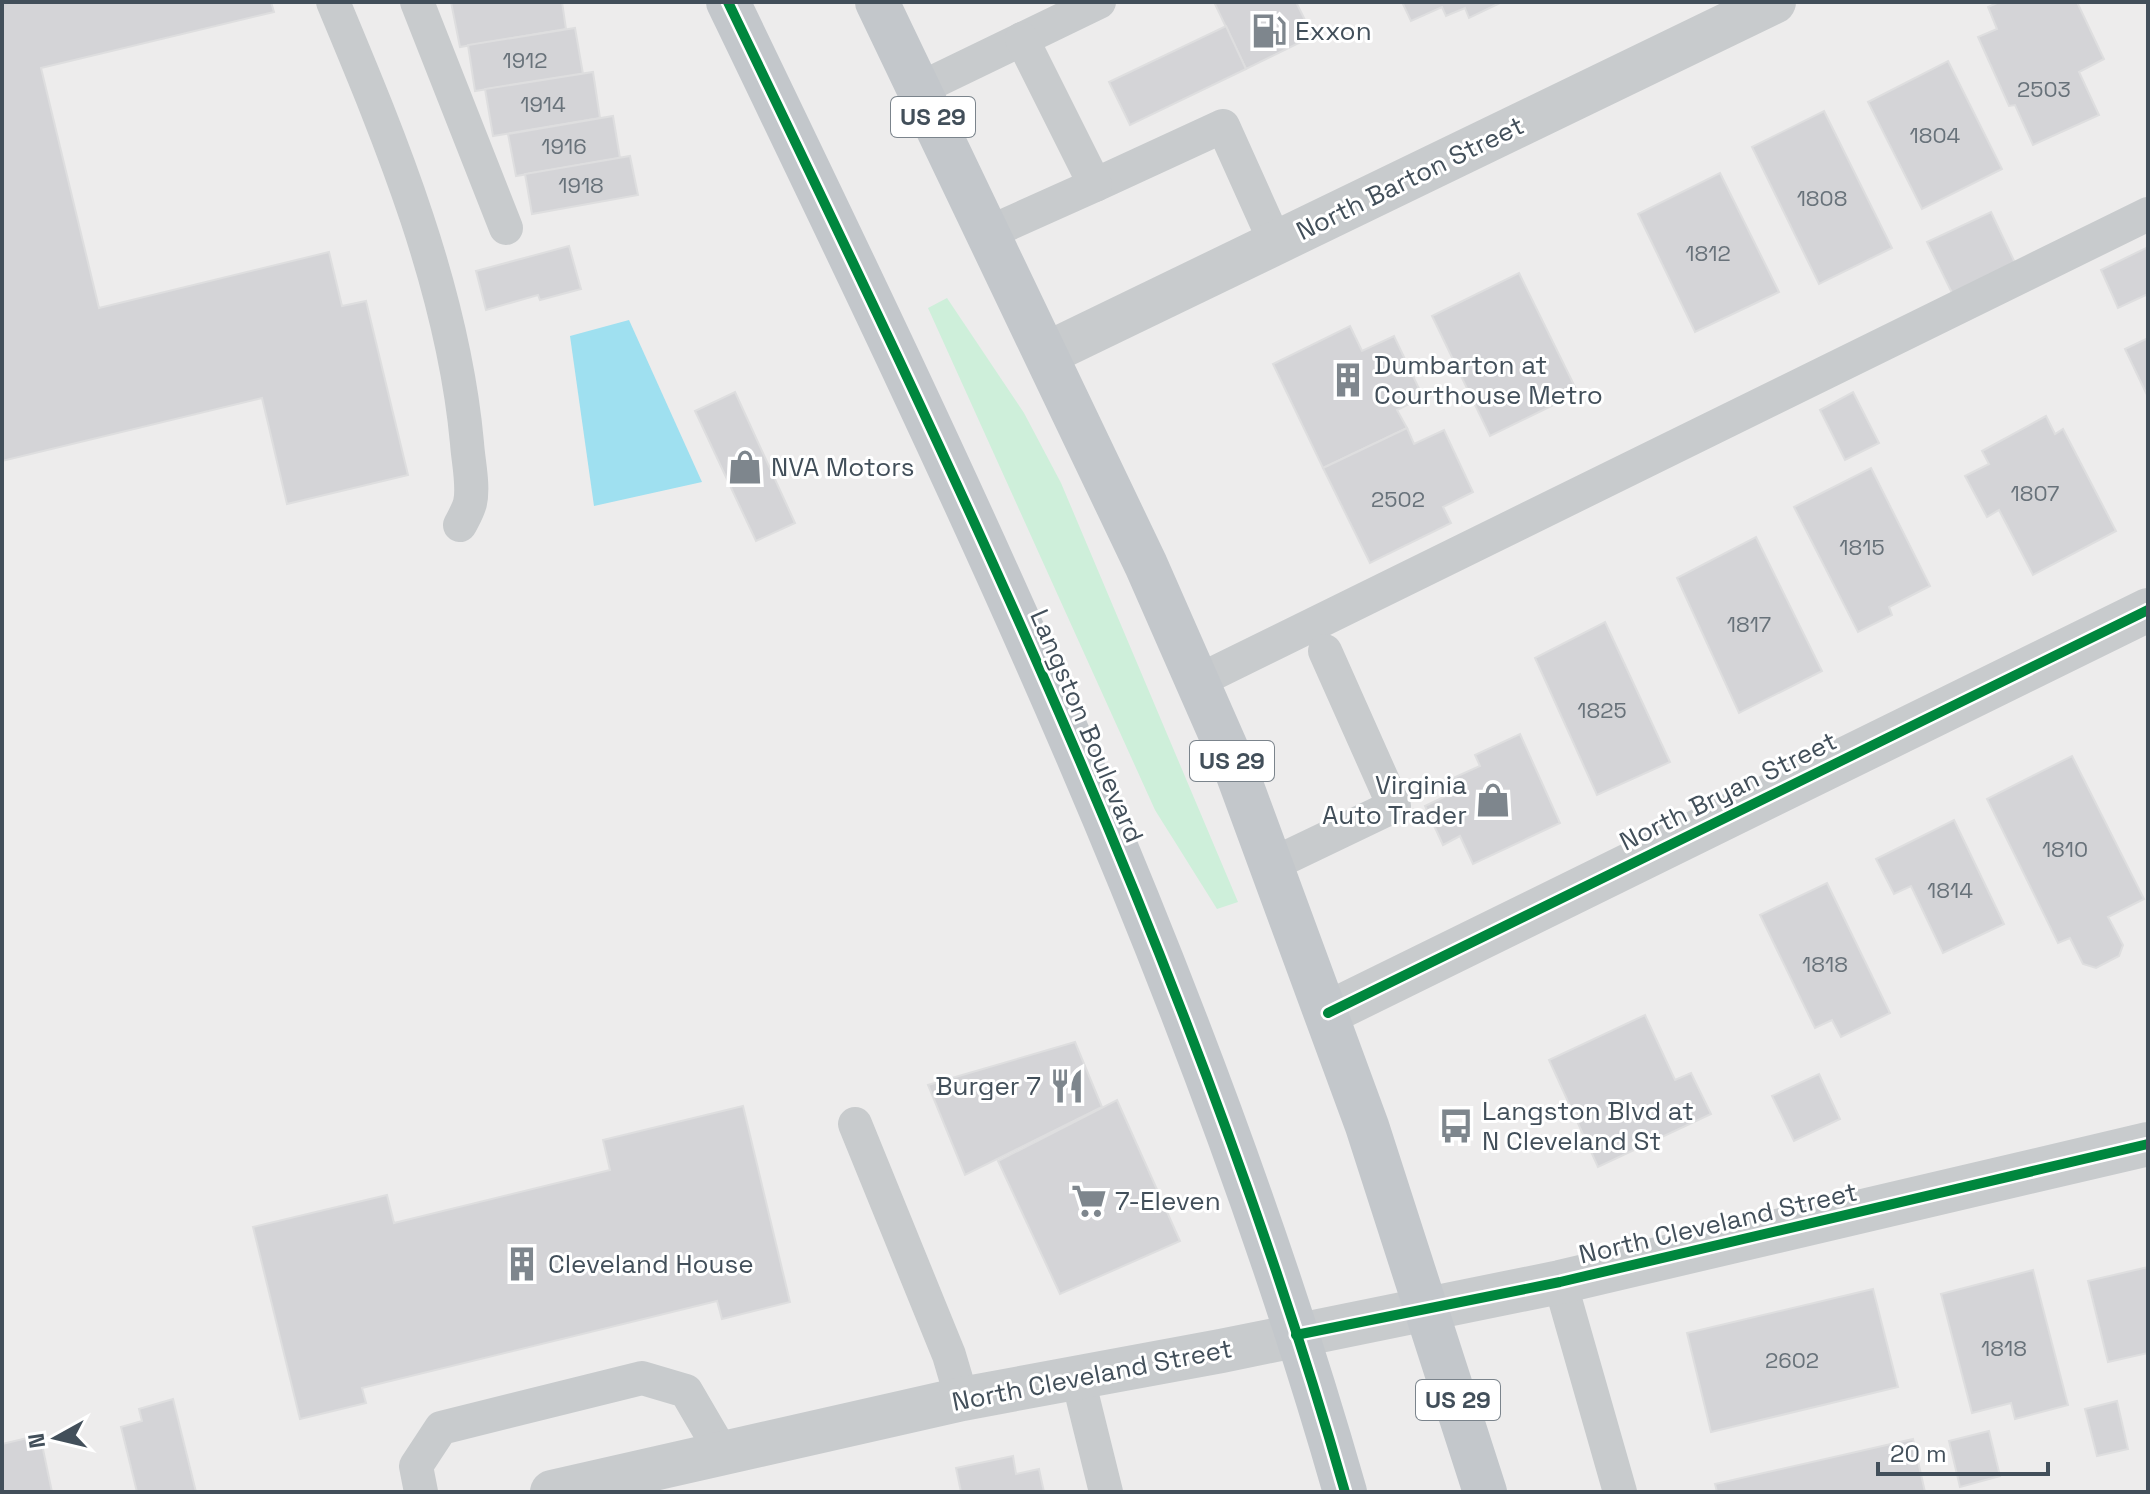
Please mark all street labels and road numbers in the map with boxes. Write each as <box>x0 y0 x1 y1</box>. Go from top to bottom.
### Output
road number: US 29 <box>891 97 975 137</box>
street label: North Barton Street <box>1291 108 1529 248</box>
street label: Langston Boulevard <box>1022 604 1152 848</box>
street label: North Bryan Street <box>1614 724 1842 858</box>
road number: US 29 <box>1190 741 1274 781</box>
street label: North Cleveland Street <box>1575 1174 1861 1272</box>
street label: North Cleveland Street <box>949 1331 1235 1419</box>
road number: US 29 <box>1416 1380 1500 1420</box>

